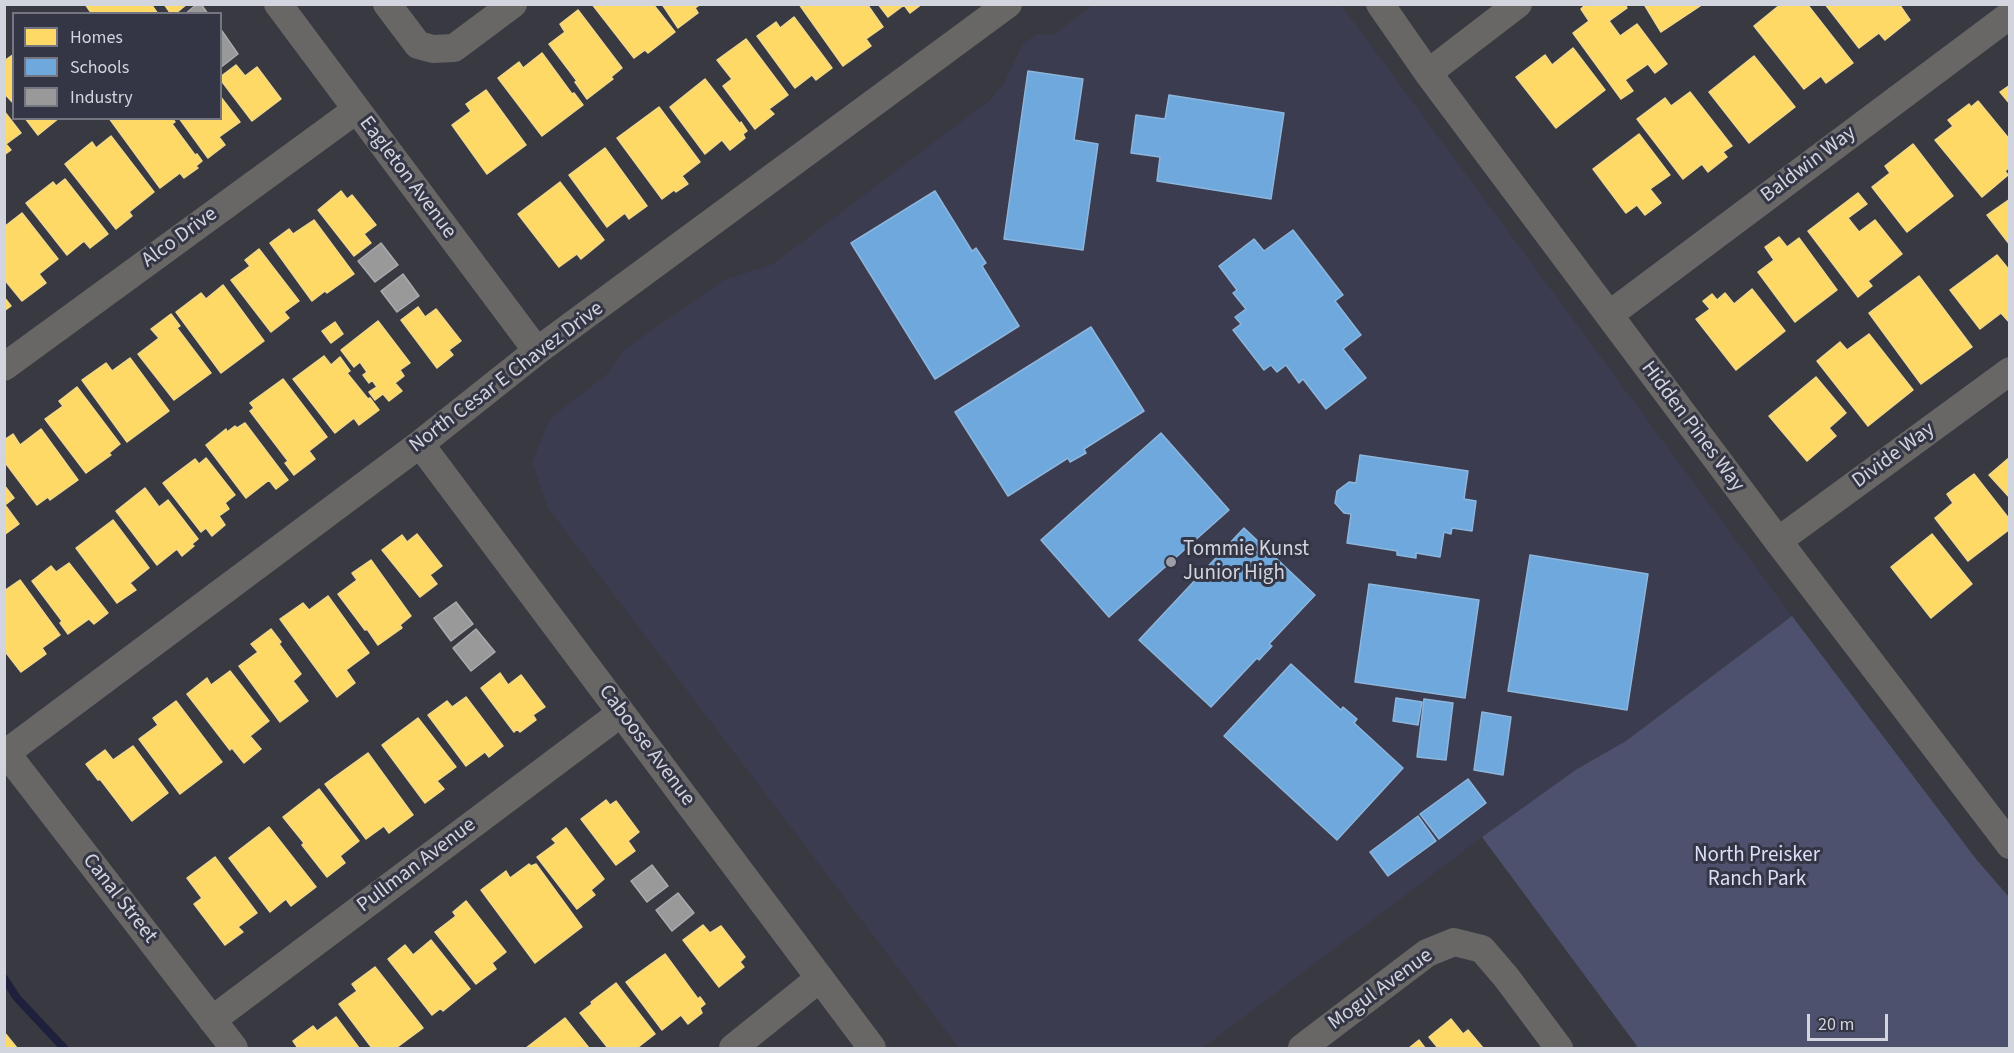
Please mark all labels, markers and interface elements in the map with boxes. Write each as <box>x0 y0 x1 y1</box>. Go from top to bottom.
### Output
legend <box>12 12 222 120</box>
text: Homes <box>70 25 123 50</box>
text: Schools <box>70 55 129 80</box>
text: Industry <box>70 85 133 110</box>
street label: Eagleton Avenue <box>353 112 461 244</box>
street label: Baldwin Way <box>1757 121 1861 209</box>
street label: Alco Drive <box>137 202 223 274</box>
street label: North Cesar E Chavez Drive <box>405 297 609 459</box>
street label: Hidden Pines Way <box>1635 357 1749 497</box>
street label: Divide Way <box>1848 418 1940 494</box>
place label: Tommie Kunst Junior High <box>1183 537 1309 587</box>
marker: Tommie Kunst Junior High <box>1164 555 1178 569</box>
street label: Caboose Avenue <box>592 680 700 812</box>
street label: Pullman Avenue <box>353 813 481 919</box>
park label: North Preisker Ranch Park <box>1694 843 1820 893</box>
street label: Canal Street <box>76 849 162 949</box>
street label: Mogul Avenue <box>1324 944 1438 1036</box>
scale bar <box>1810 1002 1891 1040</box>
text: 20 m <box>1818 1012 1854 1037</box>

